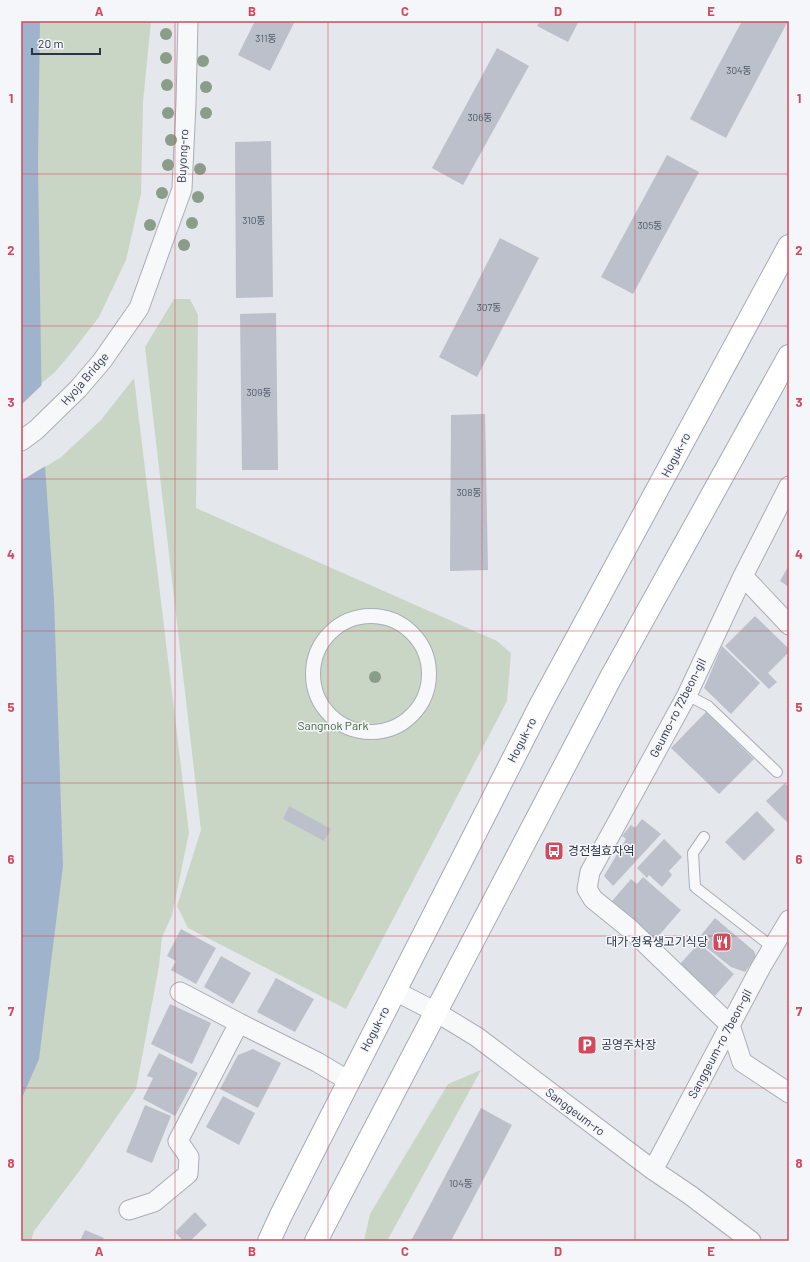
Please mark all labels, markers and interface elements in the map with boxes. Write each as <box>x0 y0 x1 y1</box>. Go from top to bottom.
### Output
text: A <box>95 3 104 19</box>
text: B <box>248 3 256 19</box>
text: C <box>401 3 409 19</box>
text: D <box>554 3 562 19</box>
text: E <box>707 3 715 19</box>
scale bar <box>32 30 100 56</box>
house number: 311동 <box>255 32 277 44</box>
text: 20 m <box>38 36 64 50</box>
house number: 304동 <box>726 64 752 76</box>
text: 1 <box>9 90 13 106</box>
text: 1 <box>797 90 801 106</box>
house number: 306동 <box>467 111 493 123</box>
street label: Buyong-ro <box>174 129 190 183</box>
house number: 310동 <box>242 214 266 226</box>
house number: 305동 <box>637 219 663 231</box>
text: 2 <box>7 242 15 258</box>
text: 2 <box>795 242 803 258</box>
house number: 307동 <box>477 301 501 313</box>
street label: Hyoja Bridge <box>57 349 111 408</box>
house number: 309동 <box>246 386 272 398</box>
text: 3 <box>7 394 15 410</box>
text: 3 <box>795 394 803 410</box>
street label: Hoguk-ro <box>658 430 693 479</box>
house number: 308동 <box>456 486 482 498</box>
text: 4 <box>7 546 15 562</box>
text: 4 <box>795 546 803 562</box>
street label: Geumo-ro 72beon-gil <box>646 656 708 759</box>
text: 5 <box>7 699 15 715</box>
text: 5 <box>795 699 803 715</box>
street label: Hoguk-ro <box>504 715 538 764</box>
park label: Sangnok Park <box>298 718 368 732</box>
bus stop icon: 경전철효자역 <box>543 840 565 862</box>
place label: 경전철효자역 <box>568 843 634 857</box>
text: 6 <box>8 851 15 867</box>
text: 6 <box>796 851 803 867</box>
restaurant icon: 대가 정육생고기식당 <box>711 931 733 953</box>
place label: 대가 정육생고기식당 <box>606 934 708 948</box>
street label: Sanggeum-ro 7beon-gil <box>684 987 754 1100</box>
text: 7 <box>8 1003 15 1019</box>
text: 7 <box>796 1003 803 1019</box>
street label: Hoguk-ro <box>357 1004 391 1053</box>
parking icon: 공영주차장 <box>576 1034 598 1056</box>
place label: 공영주차장 <box>601 1037 656 1051</box>
street label: Sanggeum-ro <box>543 1084 608 1138</box>
text: 8 <box>7 1155 15 1171</box>
text: 8 <box>795 1155 803 1171</box>
house number: 104동 <box>449 1177 473 1189</box>
text: A <box>95 1243 104 1259</box>
text: B <box>248 1243 256 1259</box>
text: C <box>401 1243 409 1259</box>
text: D <box>554 1243 562 1259</box>
text: E <box>707 1243 715 1259</box>

